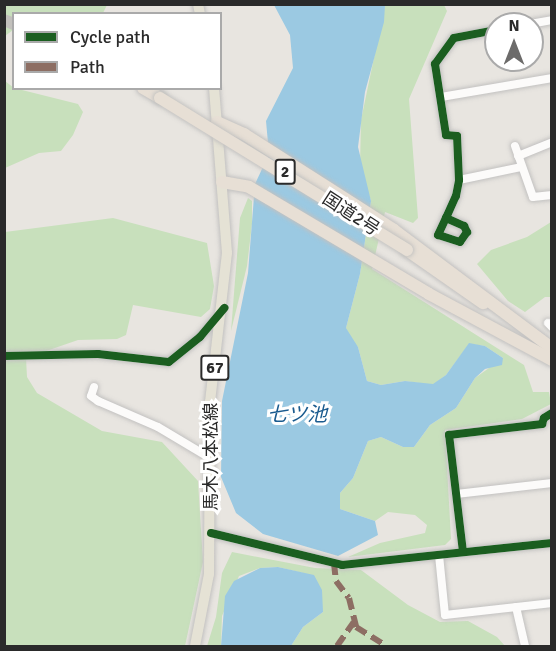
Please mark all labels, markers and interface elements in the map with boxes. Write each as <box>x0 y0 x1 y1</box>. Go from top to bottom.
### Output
legend <box>12 12 222 90</box>
north arrow <box>484 12 544 72</box>
text: N <box>508 16 520 36</box>
text: Cycle path <box>70 26 150 48</box>
text: Path <box>70 56 105 78</box>
road number: 2 <box>274 159 296 185</box>
street label: 国道2号 <box>318 188 384 240</box>
road number: 67 <box>200 355 230 381</box>
water label: 七ツ池 <box>267 402 327 426</box>
street label: 馬木八本松線 <box>200 403 222 511</box>

